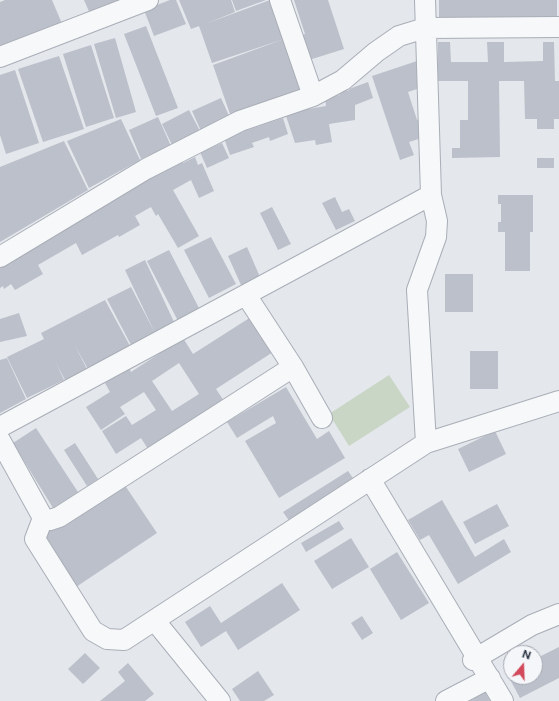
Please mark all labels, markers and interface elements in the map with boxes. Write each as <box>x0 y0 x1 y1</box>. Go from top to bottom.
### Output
north arrow <box>503 645 543 685</box>
text: N <box>521 648 533 662</box>

